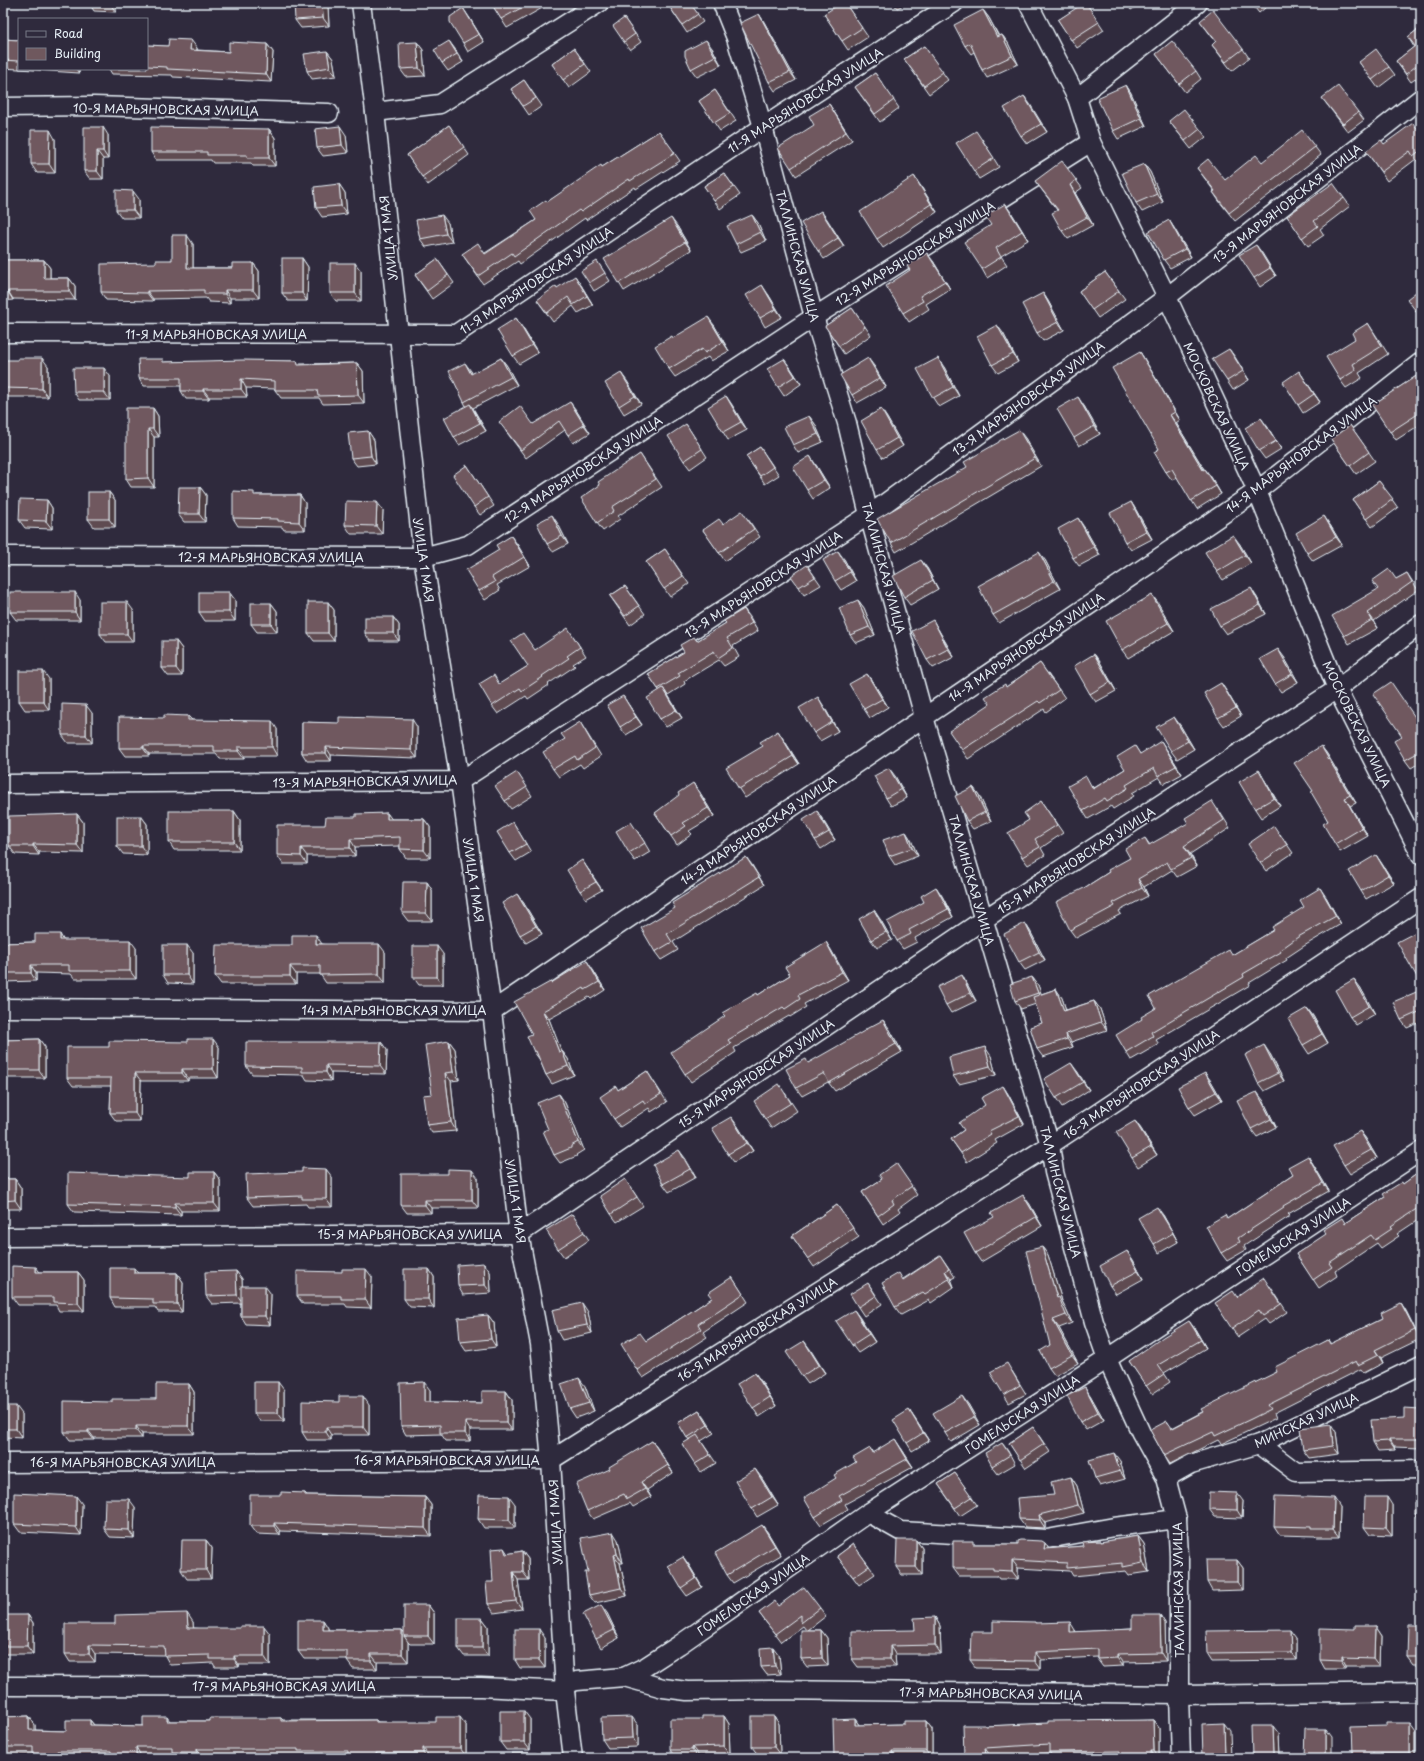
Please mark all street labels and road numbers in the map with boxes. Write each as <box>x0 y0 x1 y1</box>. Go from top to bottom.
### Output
street label: 11-Я МАРЬЯНОВСКАЯ УЛИЦА <box>724 43 886 157</box>
street label: 10-Я МАРЬЯНОВСКАЯ УЛИЦА <box>73 98 259 120</box>
street label: 13-Я МАРЬЯНОВСКАЯ УЛИЦА <box>1209 139 1365 267</box>
street label: ТАЛЛИНСКАЯ УЛИЦА <box>772 188 824 324</box>
street label: УЛИЦА 1 МАЯ <box>375 195 401 281</box>
street label: 12-Я МАРЬЯНОВСКАЯ УЛИЦА <box>832 196 998 310</box>
street label: 11-Я МАРЬЯНОВСКАЯ УЛИЦА <box>456 222 616 338</box>
street label: 11-Я МАРЬЯНОВСКАЯ УЛИЦА <box>125 325 307 343</box>
street label: 13-Я МАРЬЯНОВСКАЯ УЛИЦА <box>948 336 1108 460</box>
street label: МОСКОВСКАЯ УЛИЦА <box>1179 339 1255 473</box>
street label: 14-Я МАРЬЯНОВСКАЯ УЛИЦА <box>1222 391 1380 517</box>
street label: 12-Я МАРЬЯНОВСКАЯ УЛИЦА <box>500 411 666 527</box>
street label: ТАЛЛИНСКАЯ УЛИЦА <box>858 500 910 636</box>
street label: УЛИЦА 1 МАЯ <box>409 516 439 604</box>
street label: 13-Я МАРЬЯНОВСКАЯ УЛИЦА <box>681 526 845 642</box>
street label: 12-Я МАРЬЯНОВСКАЯ УЛИЦА <box>178 548 364 566</box>
street label: 14-Я МАРЬЯНОВСКАЯ УЛИЦА <box>944 588 1108 706</box>
street label: МОСКОВСКАЯ УЛИЦА <box>1318 658 1396 790</box>
street label: 13-Я МАРЬЯНОВСКАЯ УЛИЦА <box>272 770 458 792</box>
street label: 14-Я МАРЬЯНОВСКАЯ УЛИЦА <box>676 771 840 889</box>
street label: 15-Я МАРЬЯНОВСКАЯ УЛИЦА <box>994 802 1158 918</box>
street label: ТАЛЛИНСКАЯ УЛИЦА <box>945 812 999 948</box>
street label: УЛИЦА 1 МАЯ <box>459 836 489 924</box>
street label: 14-Я МАРЬЯНОВСКАЯ УЛИЦА <box>302 1001 486 1019</box>
street label: 15-Я МАРЬЯНОВСКАЯ УЛИЦА <box>674 1014 838 1132</box>
street label: 16-Я МАРЬЯНОВСКАЯ УЛИЦА <box>1059 1025 1223 1143</box>
street label: ТАЛЛИНСКАЯ УЛИЦА <box>1036 1124 1086 1260</box>
street label: УЛИЦА 1 МАЯ <box>501 1157 531 1245</box>
street label: ГОМЕЛЬСКАЯ УЛИЦА <box>1232 1192 1354 1280</box>
street label: 15-Я МАРЬЯНОВСКАЯ УЛИЦА <box>318 1225 502 1243</box>
street label: 16-Я МАРЬЯНОВСКАЯ УЛИЦА <box>674 1272 840 1386</box>
street label: ГОМЕЛЬСКАЯ УЛИЦА <box>961 1370 1083 1458</box>
street label: МИНСКАЯ УЛИЦА <box>1251 1388 1361 1452</box>
street label: 16-Я МАРЬЯНОВСКАЯ УЛИЦА <box>354 1451 540 1469</box>
street label: 16-Я МАРЬЯНОВСКАЯ УЛИЦА <box>30 1453 216 1471</box>
street label: УЛИЦА 1 МАЯ <box>544 1479 566 1565</box>
street label: ТАЛЛИНСКАЯ УЛИЦА <box>1168 1522 1188 1658</box>
street label: ГОМЕЛЬСКАЯ УЛИЦА <box>693 1548 813 1640</box>
street label: 17-Я МАРЬЯНОВСКАЯ УЛИЦА <box>192 1677 376 1695</box>
street label: 17-Я МАРЬЯНОВСКАЯ УЛИЦА <box>899 1682 1083 1704</box>

